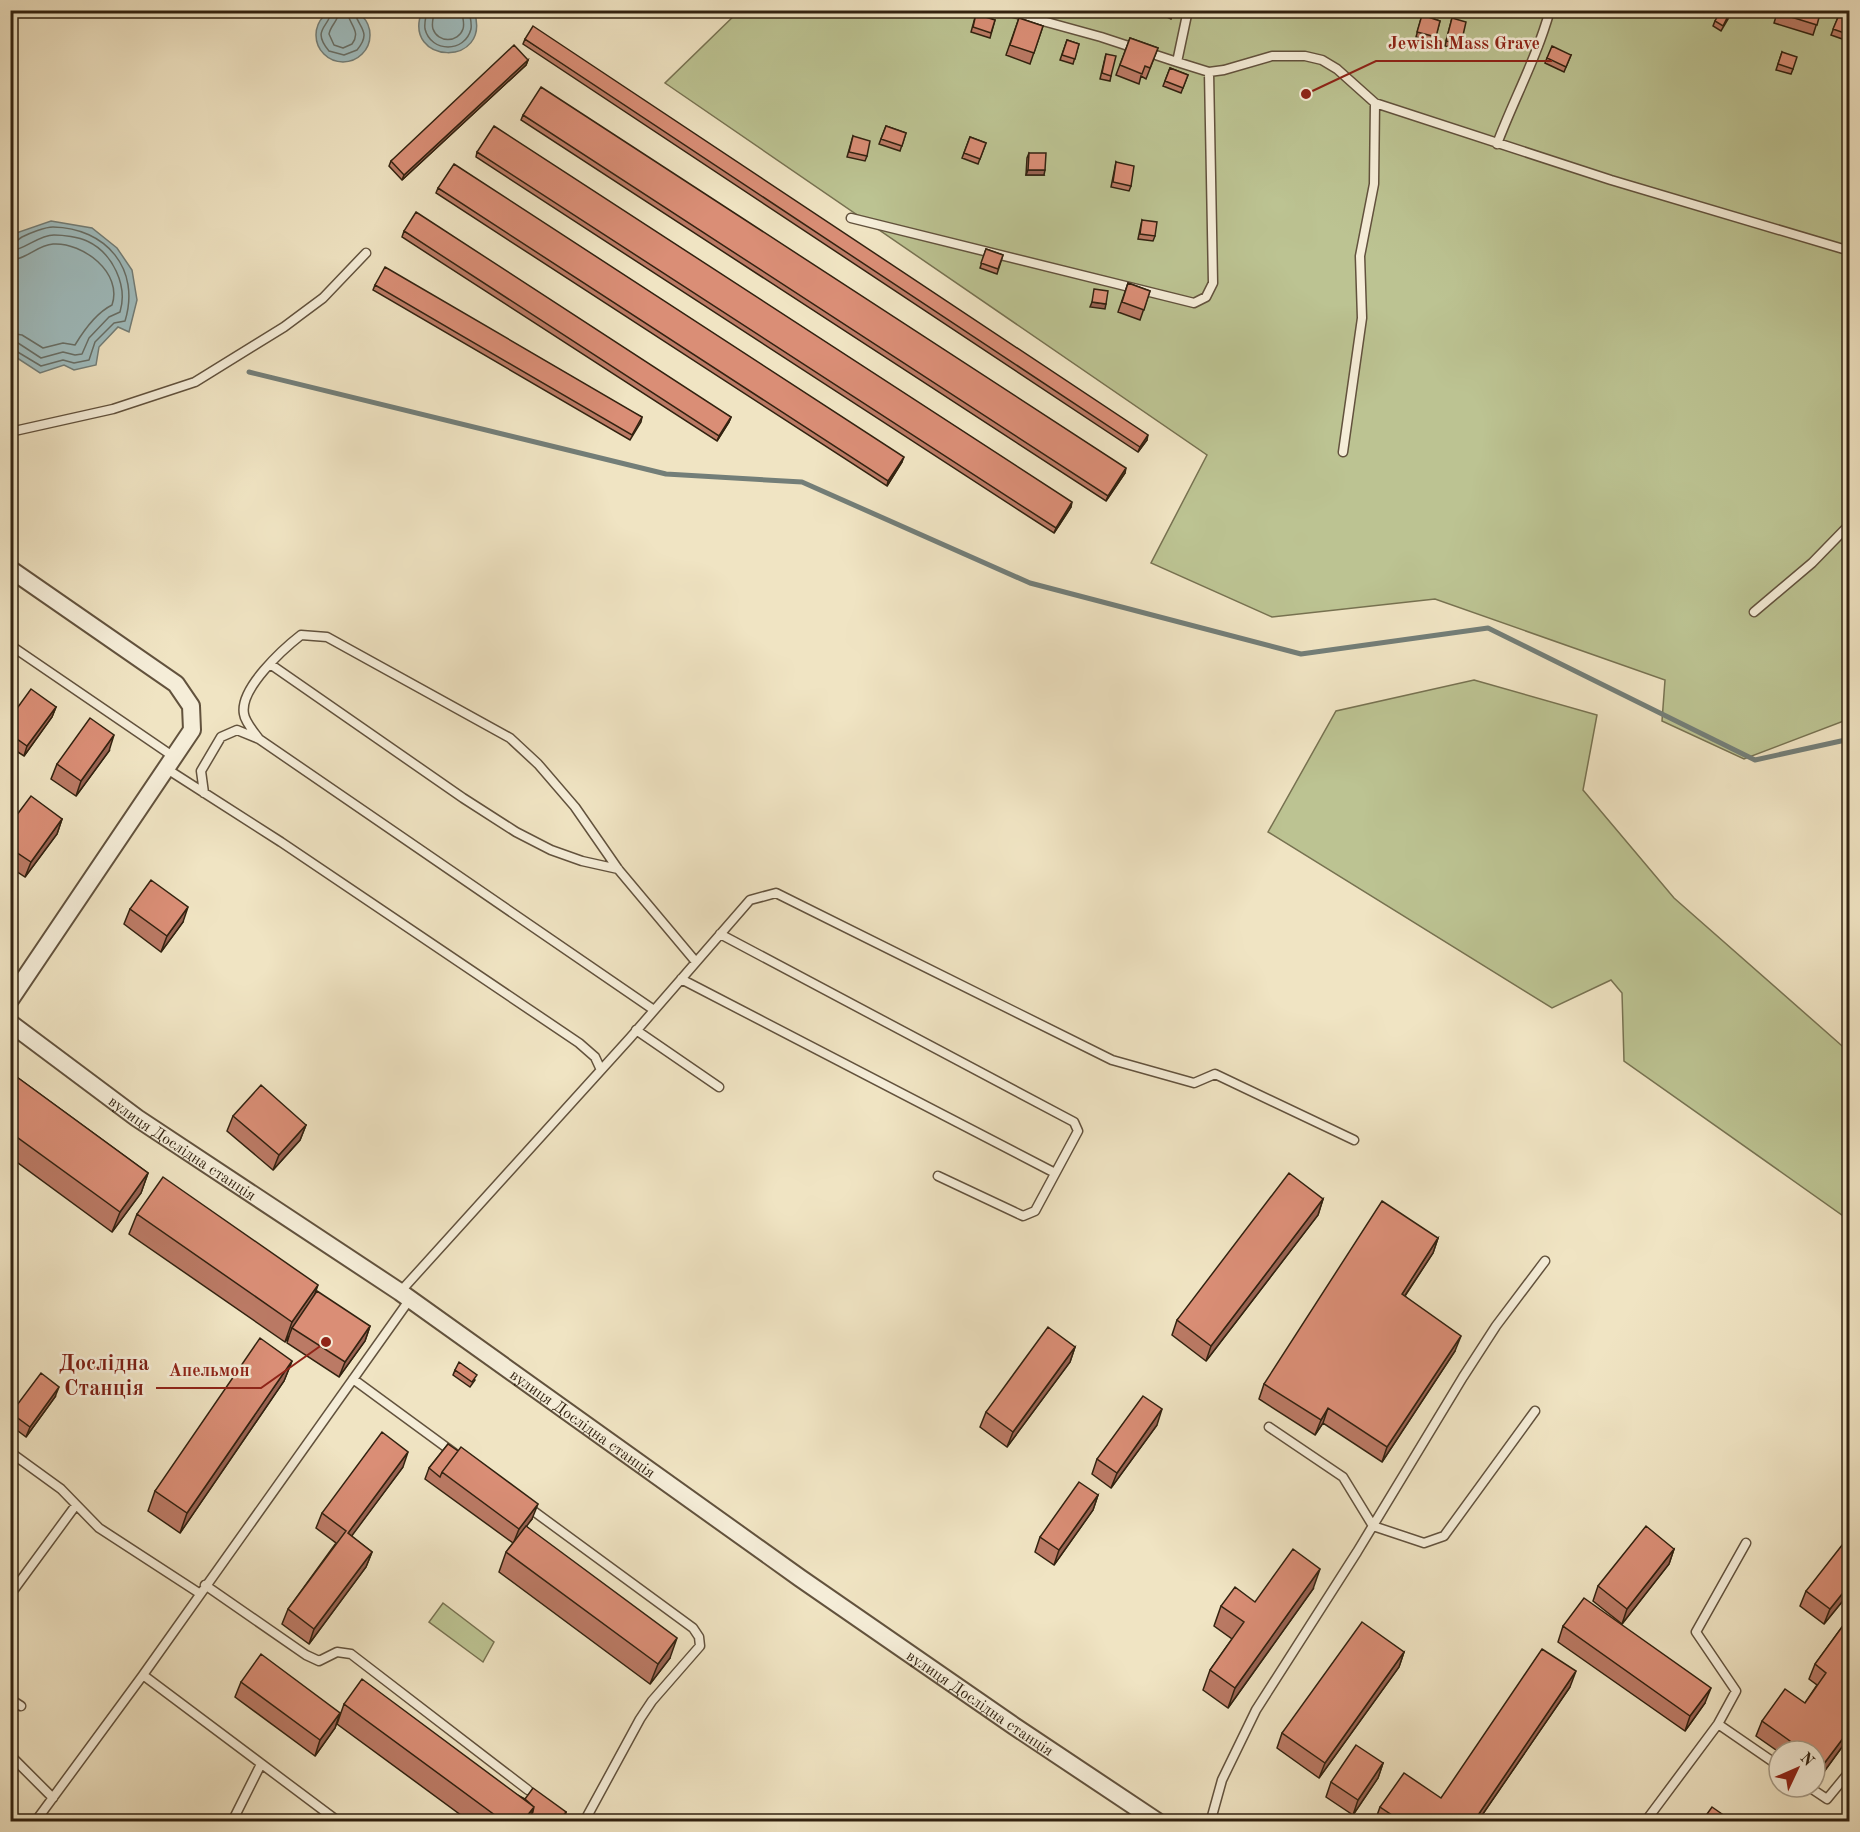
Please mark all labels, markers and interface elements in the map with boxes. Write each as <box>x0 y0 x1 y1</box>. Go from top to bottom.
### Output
callout: Jewish Mass Grave <box>1376 25 1552 61</box>
text: Jewish Mass Grave <box>1388 35 1540 53</box>
street label: вулиця Дослідна станція <box>105 1094 258 1204</box>
callout: Апельмон <box>156 1352 261 1388</box>
district label: Дослідна Станція <box>59 1353 149 1400</box>
text: Апельмон <box>168 1362 250 1380</box>
street label: вулиця Дослідна станція <box>506 1367 658 1482</box>
street label: вулиця Дослідна станція <box>903 1648 1056 1760</box>
north arrow <box>1767 1739 1827 1799</box>
text: N <box>1796 1750 1817 1770</box>

